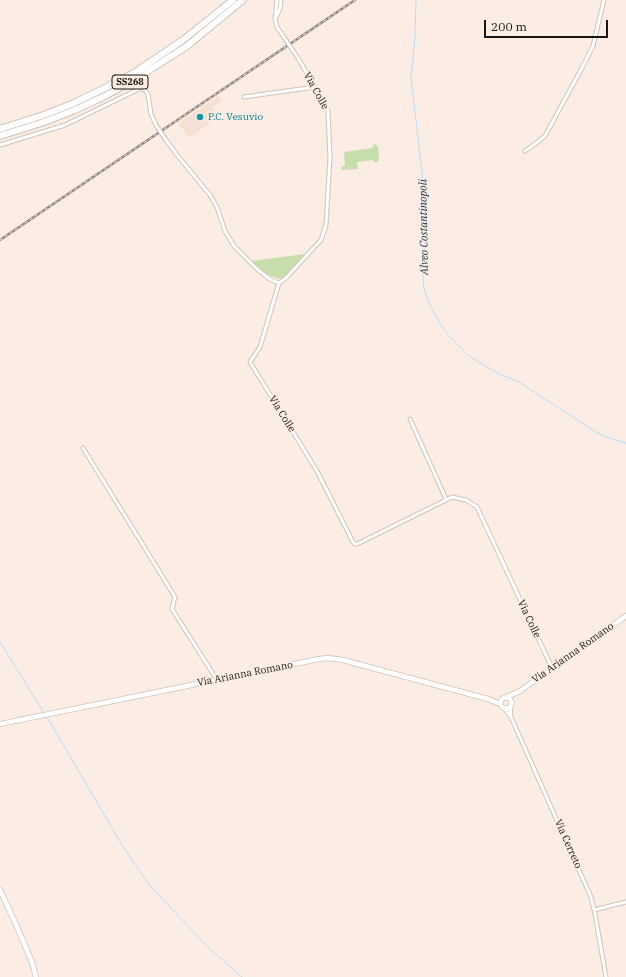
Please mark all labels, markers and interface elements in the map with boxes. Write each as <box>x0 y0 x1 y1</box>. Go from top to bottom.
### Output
scale bar <box>486 12 610 38</box>
text: 200 m <box>491 19 527 34</box>
street label: Via Colle <box>301 70 331 112</box>
road number: SS268 <box>112 75 148 89</box>
place label: P.C. Vesuvio <box>208 111 263 123</box>
marker: P.C. Vesuvio <box>195 112 205 122</box>
water label: Alveo Costantinopoli <box>417 179 431 275</box>
street label: Via Colle <box>266 394 298 434</box>
street label: Via Colle <box>515 598 543 640</box>
street label: Via Arianna Romano <box>530 620 616 686</box>
street label: Via Arianna Romano <box>196 659 294 689</box>
street label: Via Cerreto <box>552 818 584 870</box>

